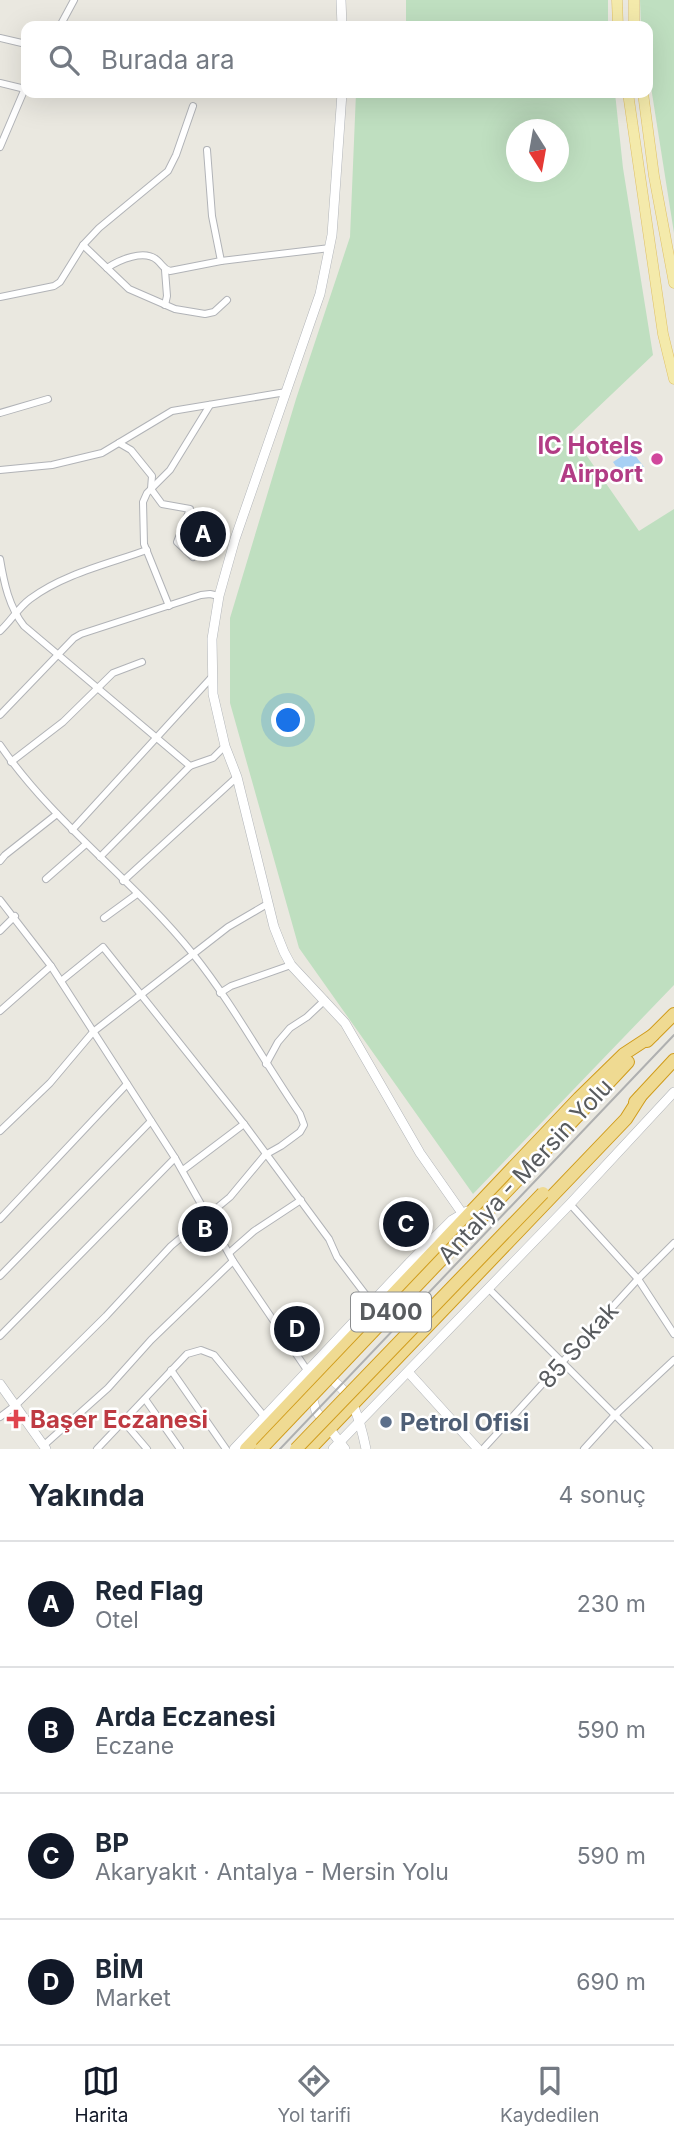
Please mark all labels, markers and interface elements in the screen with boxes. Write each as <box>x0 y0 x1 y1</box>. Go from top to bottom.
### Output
search box <box>21 21 653 98</box>
icon: search <box>45 41 83 79</box>
text: Burada ara <box>101 44 235 75</box>
north arrow <box>506 119 569 182</box>
place label: IC Hotels Airport <box>537 431 643 488</box>
marker: IC Hotels Airport <box>649 451 665 467</box>
pin: A <box>180 508 226 560</box>
your location <box>271 703 305 737</box>
street label: Antalya - Mersin Yolu <box>432 1072 618 1270</box>
pin: C <box>383 1198 429 1250</box>
pin: B <box>182 1203 228 1255</box>
road number: D400 <box>351 1292 431 1331</box>
street label: 85 Sokak <box>532 1296 624 1394</box>
pin: D <box>274 1303 320 1355</box>
place label: Başer Eczanesi <box>30 1405 208 1434</box>
place label: Petrol Ofisi <box>400 1408 529 1437</box>
marker: Başer Eczanesi <box>8 1411 24 1427</box>
marker: Petrol Ofisi <box>378 1414 394 1430</box>
text: Yakında <box>28 1477 145 1513</box>
text: 4 sonuç <box>558 1481 646 1509</box>
text: Red Flag <box>95 1575 204 1606</box>
text: A <box>42 1590 60 1618</box>
text: 230 m <box>577 1590 646 1618</box>
text: Otel <box>95 1606 139 1634</box>
text: Arda Eczanesi <box>95 1701 276 1732</box>
text: B <box>43 1716 59 1744</box>
text: 590 m <box>577 1716 646 1744</box>
text: Eczane <box>95 1732 174 1760</box>
text: BP <box>95 1827 129 1858</box>
text: C <box>42 1842 60 1870</box>
text: 590 m <box>577 1842 646 1870</box>
text: Akaryakıt · Antalya - Mersin Yolu <box>95 1858 449 1886</box>
text: BİM <box>95 1953 144 1984</box>
text: D <box>43 1968 59 1996</box>
text: 690 m <box>576 1968 646 1996</box>
text: Market <box>95 1984 171 2012</box>
tab: Harita <box>75 2062 128 2127</box>
tab: Yol tarifi <box>278 2062 351 2127</box>
tab: Kaydedilen <box>500 2062 599 2127</box>

